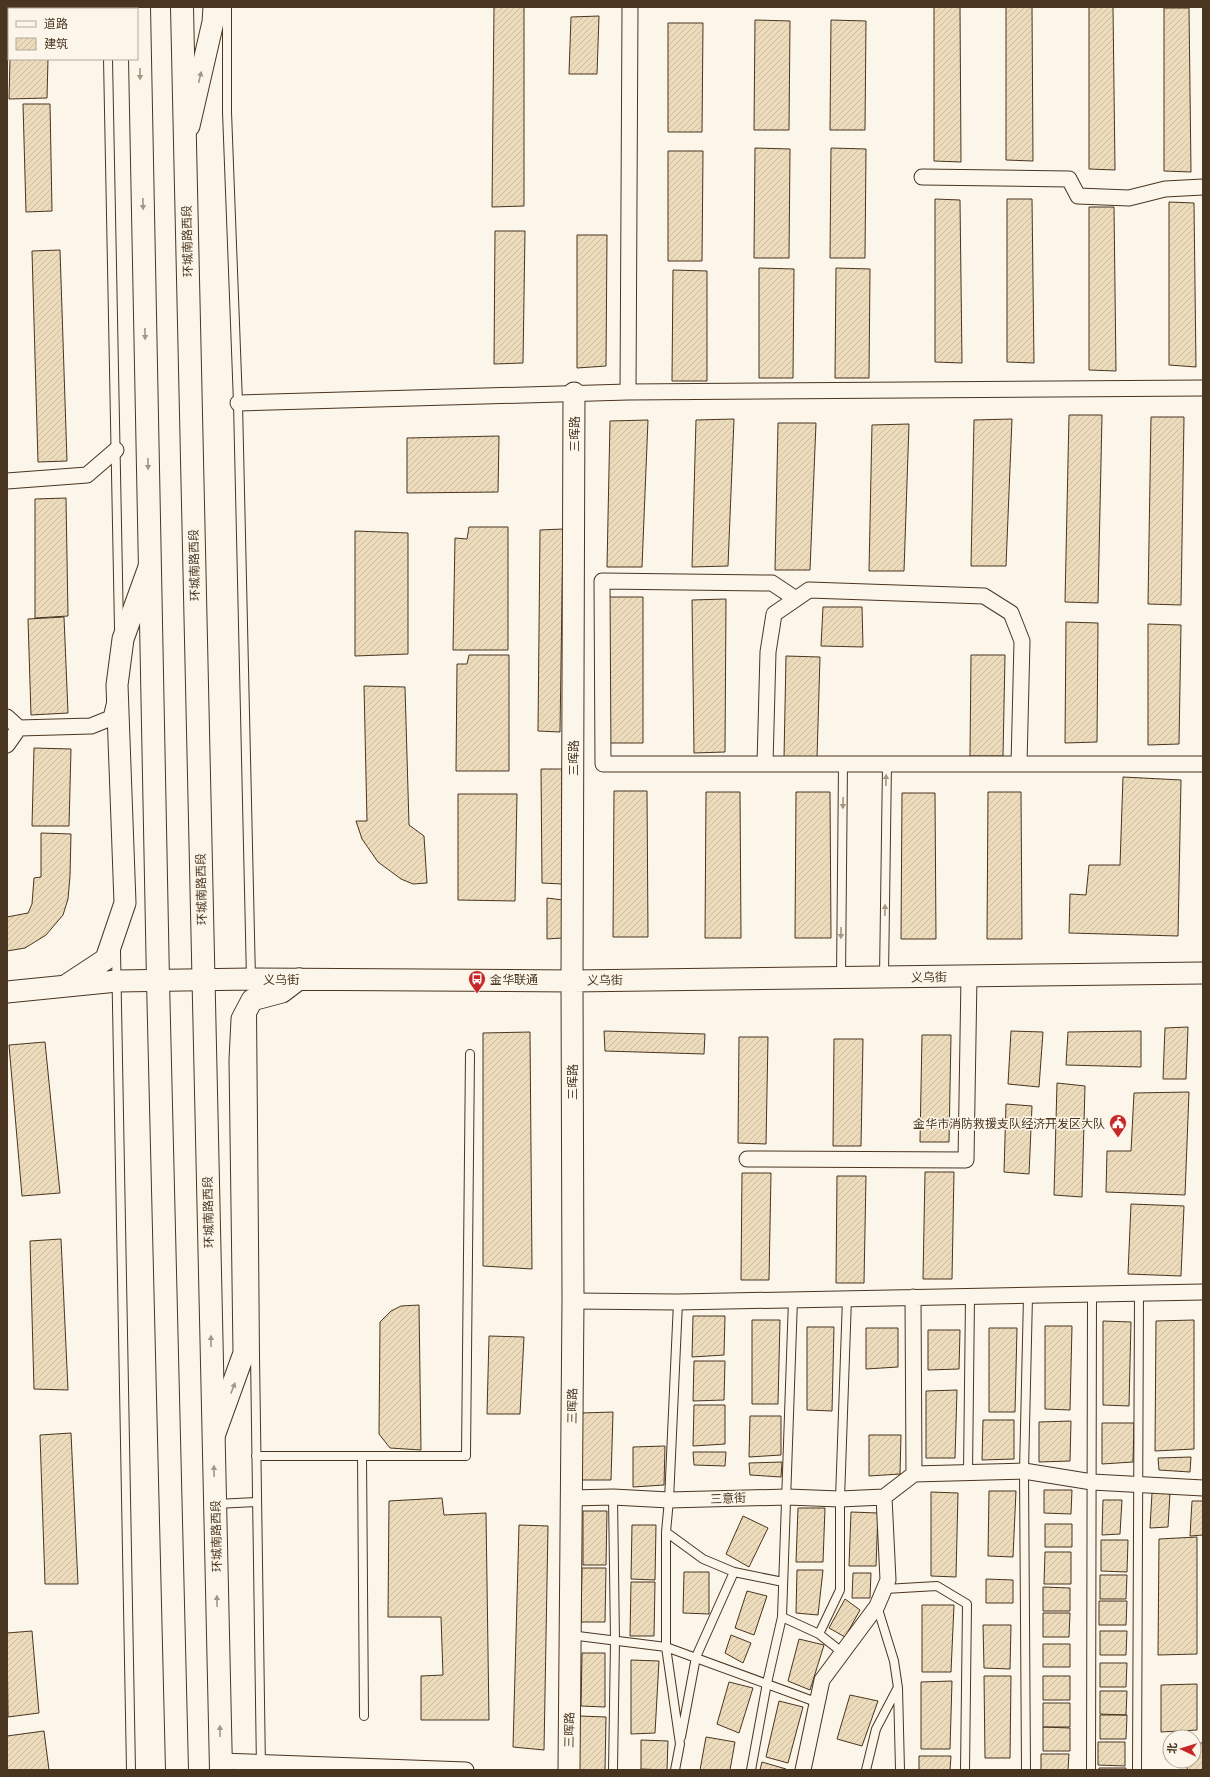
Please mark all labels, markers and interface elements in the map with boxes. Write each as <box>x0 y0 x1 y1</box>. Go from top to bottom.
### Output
legend <box>8 8 138 60</box>
text: 道路 <box>44 16 68 31</box>
text: 建筑 <box>44 36 68 51</box>
one-way arrow <box>137 68 143 81</box>
one-way arrow <box>198 71 204 83</box>
one-way arrow <box>140 198 146 211</box>
street label: 环城南路西段 <box>179 205 195 277</box>
one-way arrow <box>142 328 149 340</box>
street label: 三晖路 <box>567 416 582 452</box>
one-way arrow <box>145 458 151 471</box>
street label: 环城南路西段 <box>186 529 202 601</box>
street label: 三晖路 <box>566 740 581 776</box>
one-way arrow <box>883 773 889 786</box>
one-way arrow <box>840 797 846 810</box>
street label: 环城南路西段 <box>193 853 209 925</box>
one-way arrow <box>882 903 888 916</box>
one-way arrow <box>838 927 844 940</box>
bus stop icon: 金华联通 <box>467 969 487 994</box>
street label: 义乌街 <box>911 969 947 985</box>
street label: 义乌街 <box>263 972 299 987</box>
place label: 金华联通 <box>490 972 538 987</box>
street label: 义乌街 <box>587 972 623 988</box>
street label: 三晖路 <box>565 1064 580 1100</box>
public building icon: 金华市消防救援支队经济开发区大队 <box>1108 1113 1128 1138</box>
place label: 金华市消防救援支队经济开发区大队 <box>913 1116 1105 1131</box>
street label: 环城南路西段 <box>200 1176 216 1248</box>
one-way arrow <box>208 1334 214 1347</box>
one-way arrow <box>230 1381 236 1393</box>
street label: 三晖路 <box>564 1388 580 1424</box>
one-way arrow <box>211 1464 217 1477</box>
street label: 三意街 <box>710 1490 746 1506</box>
street label: 环城南路西段 <box>208 1500 224 1572</box>
one-way arrow <box>214 1594 220 1607</box>
street label: 三晖路 <box>561 1712 577 1748</box>
one-way arrow <box>217 1724 223 1737</box>
north arrow <box>1162 1729 1202 1769</box>
text: 北 <box>1165 1742 1179 1754</box>

